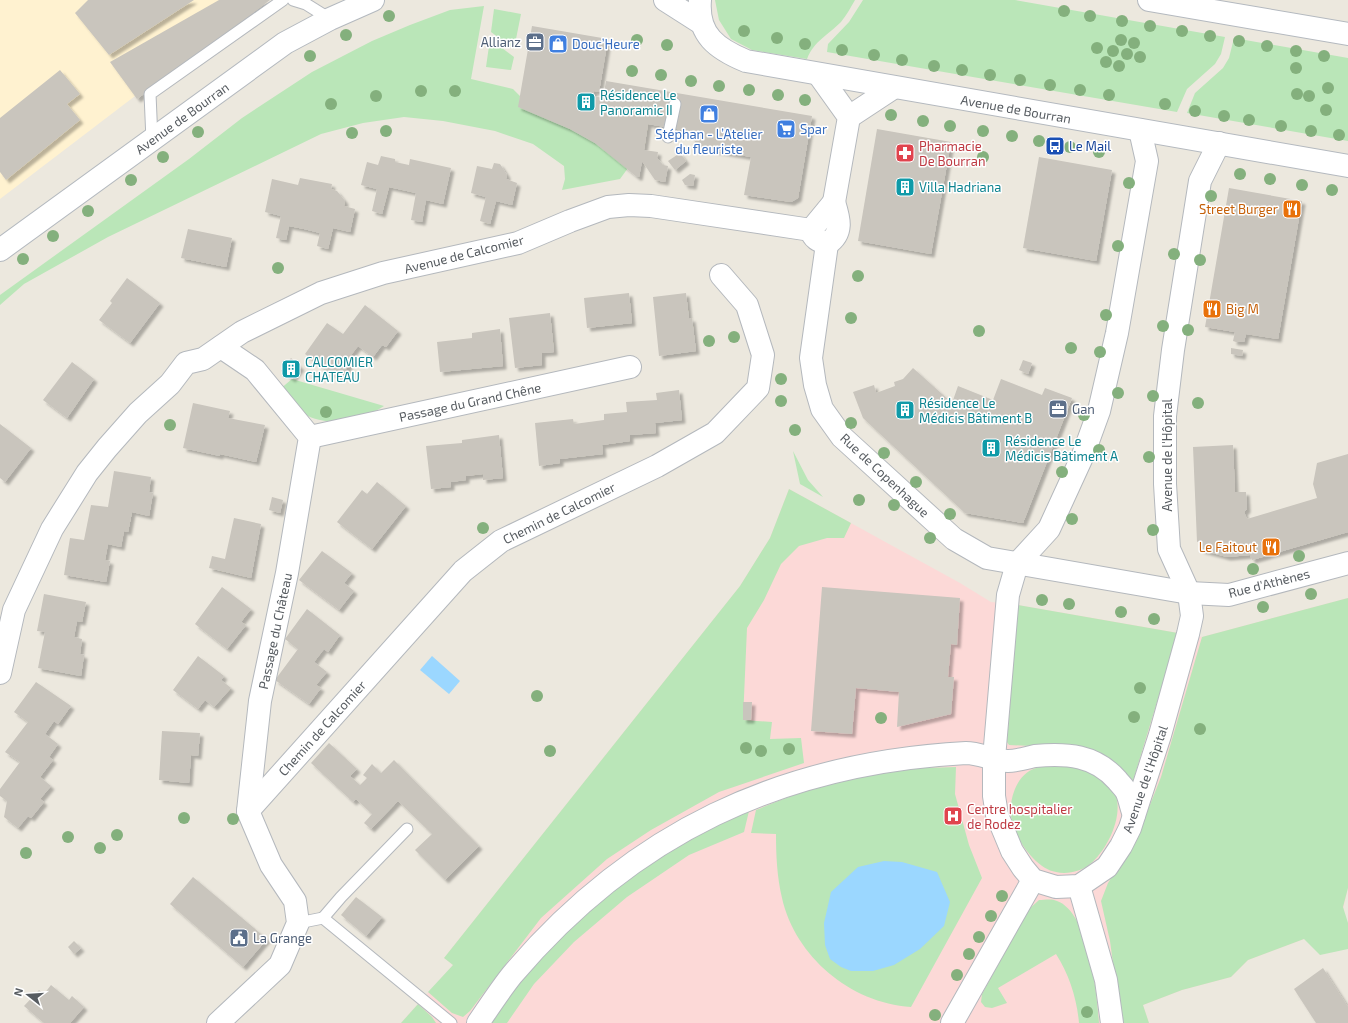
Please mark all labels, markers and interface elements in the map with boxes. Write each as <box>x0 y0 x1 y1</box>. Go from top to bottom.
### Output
office icon: Allianz <box>524 31 546 53</box>
shop icon: Douc’Heure <box>547 33 569 55</box>
place label: Allianz <box>481 34 521 50</box>
place label: Douc’Heure <box>572 36 640 52</box>
street label: Avenue de Bourran <box>132 79 232 157</box>
place label: Résidence Le Panoramic II <box>600 87 677 118</box>
building icon: Résidence Le Panoramic II <box>575 91 597 113</box>
street label: Avenue de Bourran <box>960 91 1072 127</box>
shop icon: Stéphan - L’Atelier du fleuriste <box>698 103 720 125</box>
supermarket icon: Spar <box>775 118 797 140</box>
place label: Spar <box>800 121 827 137</box>
place label: Stéphan - L’Atelier du fleuriste <box>655 126 763 157</box>
bus stop icon: Le Mail <box>1044 135 1066 157</box>
place label: Pharmacie De Bourran <box>919 138 985 169</box>
place label: Le Mail <box>1069 138 1111 154</box>
pharmacy icon: Pharmacie De Bourran <box>894 142 916 164</box>
building icon: Villa Hadriana <box>894 176 916 198</box>
place label: Villa Hadriana <box>919 179 1001 195</box>
restaurant icon: Street Burger <box>1281 198 1303 220</box>
place label: Street Burger <box>1199 201 1278 217</box>
street label: Avenue de Calcomier <box>403 231 525 277</box>
restaurant icon: Big M <box>1201 298 1223 320</box>
place label: Big M <box>1226 301 1259 317</box>
place label: CALCOMIER CHATEAU <box>305 354 373 385</box>
building icon: CALCOMIER CHATEAU <box>280 358 302 380</box>
street label: Passage du Grand Chêne <box>397 379 543 425</box>
place label: Résidence Le Médicis Bâtiment B <box>919 395 1032 426</box>
office icon: Gan <box>1047 398 1069 420</box>
street label: Avenue de l'Hôpital <box>1159 398 1175 511</box>
building icon: Résidence Le Médicis Bâtiment B <box>894 399 916 421</box>
place label: Gan <box>1072 401 1095 417</box>
street label: Rue de Copenhague <box>837 430 933 520</box>
place label: Résidence Le Médicis Bâtiment A <box>1005 433 1118 464</box>
building icon: Résidence Le Médicis Bâtiment A <box>980 437 1002 459</box>
street label: Chemin de Calcomier <box>500 479 618 547</box>
restaurant icon: Le Faitout <box>1260 536 1282 558</box>
place label: Le Faitout <box>1199 539 1257 555</box>
street label: Rue d'Athènes <box>1227 565 1311 601</box>
street label: Passage du Château <box>255 571 295 691</box>
street label: Chemin de Calcomier <box>275 677 369 779</box>
street label: Avenue de l'Hôpital <box>1119 723 1171 835</box>
place label: Centre hospitalier de Rodez <box>967 801 1073 832</box>
hospital icon: Centre hospitalier de Rodez <box>942 805 964 827</box>
public building icon: La Grange <box>228 927 250 949</box>
place label: La Grange <box>253 930 312 946</box>
north arrow <box>8 975 48 1015</box>
text: N <box>11 986 25 998</box>

